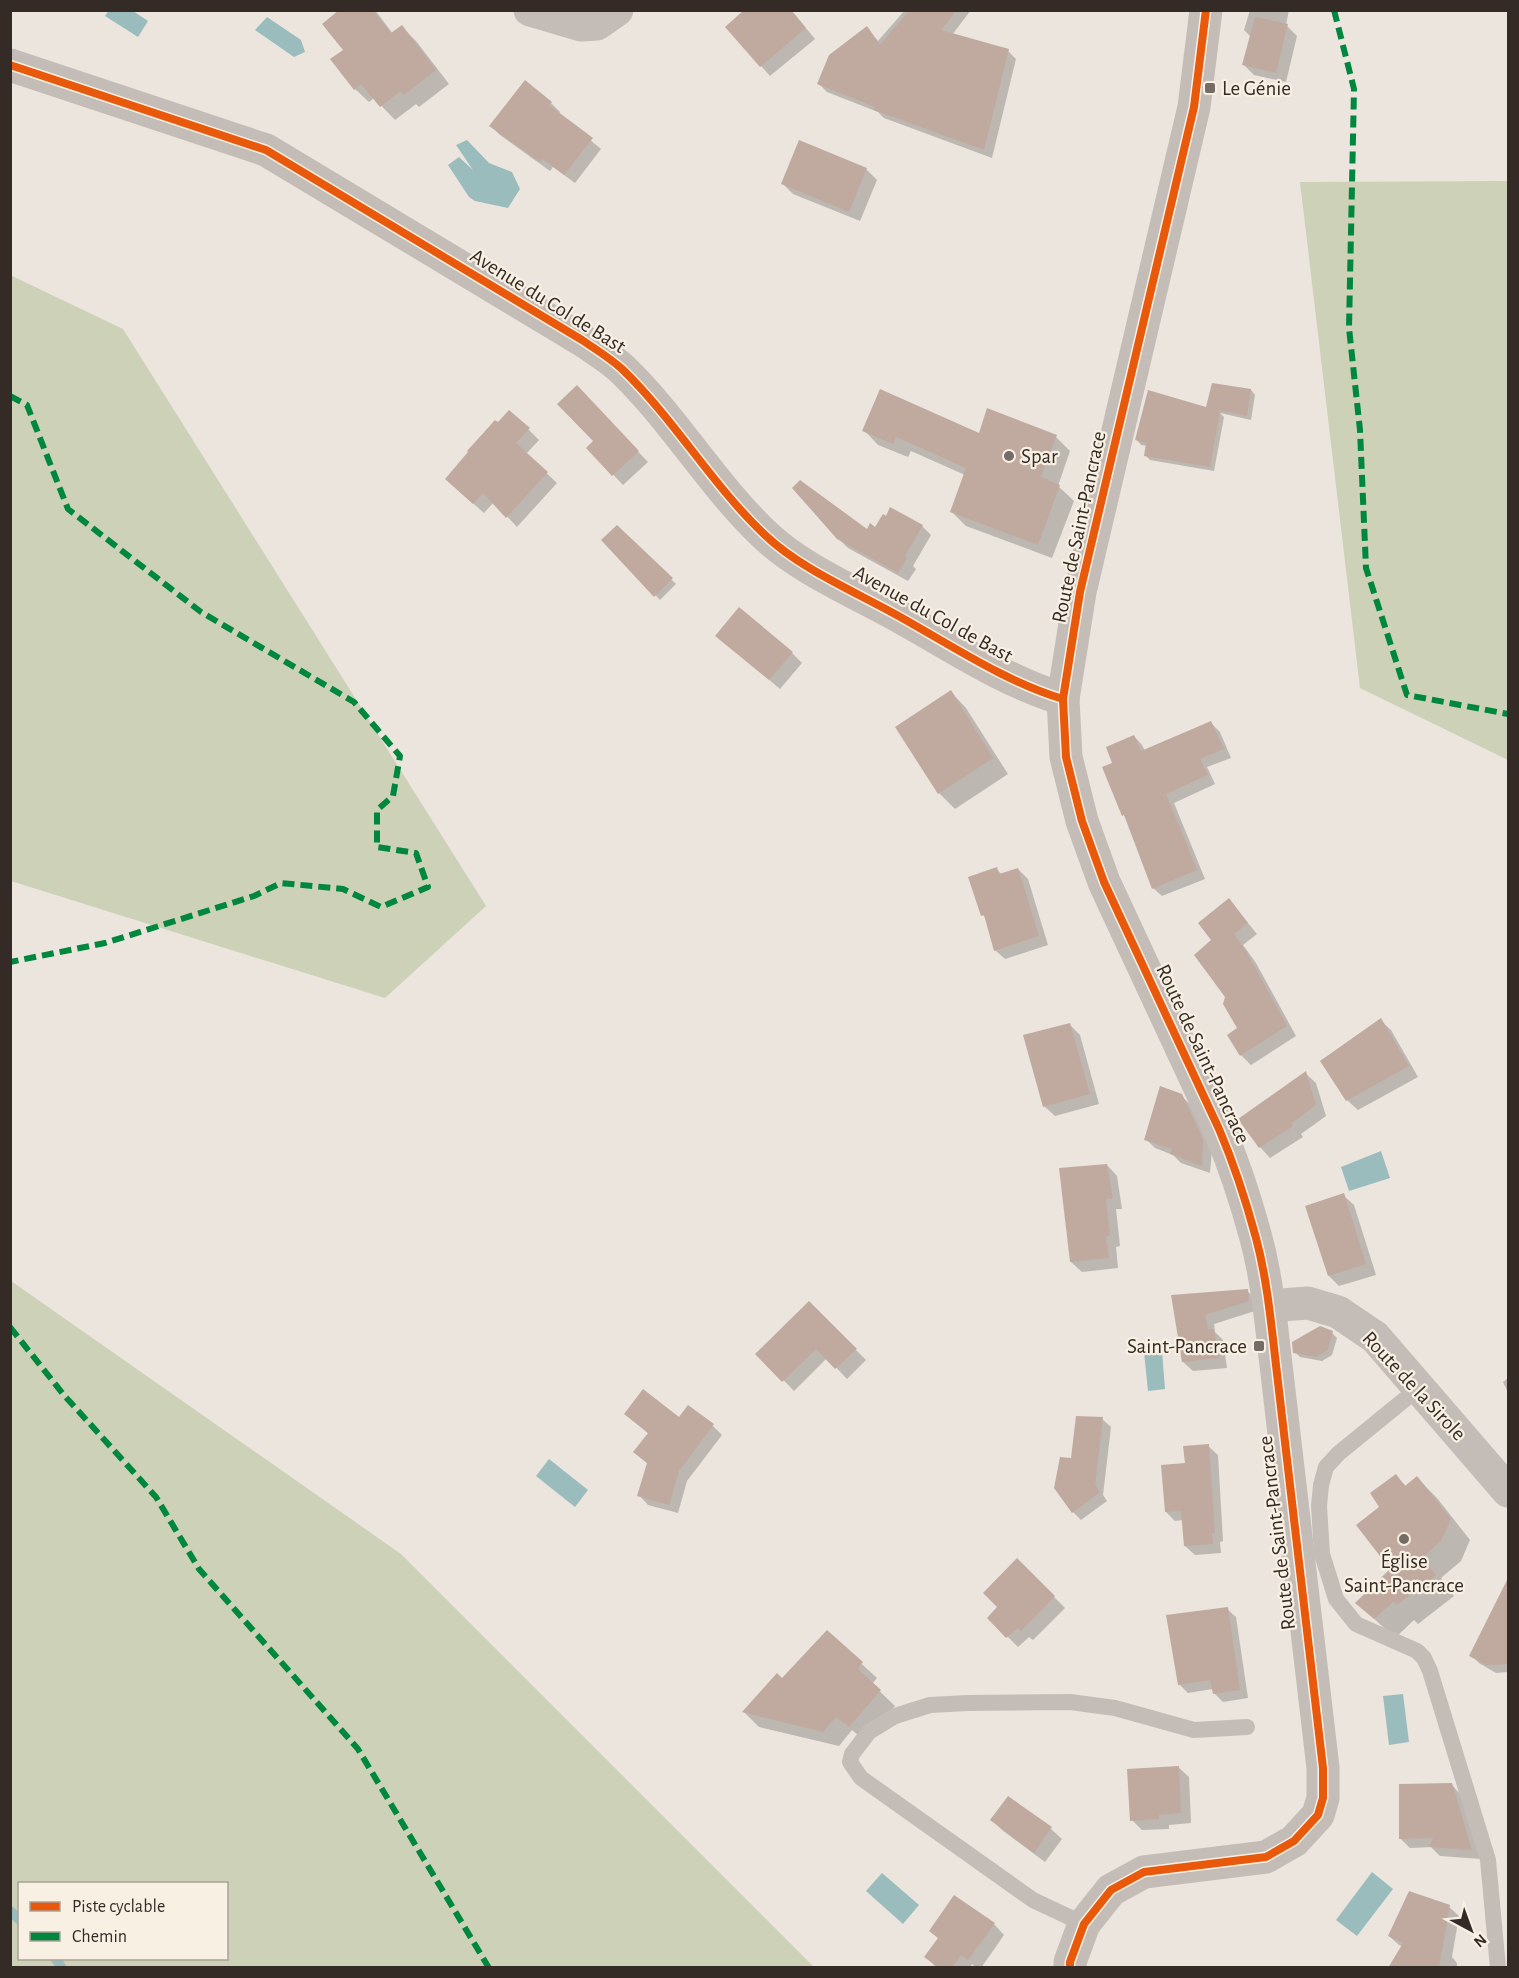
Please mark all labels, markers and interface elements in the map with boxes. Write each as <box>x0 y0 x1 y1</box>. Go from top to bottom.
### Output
place label: Le Génie <box>1222 78 1291 99</box>
marker: Le Génie <box>1203 81 1217 95</box>
street label: Avenue du Col de Bast <box>467 245 630 357</box>
street label: Route de Saint-Pancrace <box>1048 429 1110 625</box>
place label: Spar <box>1021 446 1058 467</box>
marker: Spar <box>1002 449 1016 463</box>
street label: Avenue du Col de Bast <box>850 562 1016 667</box>
street label: Route de Saint-Pancrace <box>1152 961 1254 1147</box>
street label: Route de la Sirole <box>1358 1327 1470 1445</box>
place label: Saint-Pancrace <box>1127 1336 1247 1357</box>
marker: Saint-Pancrace <box>1252 1339 1266 1353</box>
street label: Route de Saint-Pancrace <box>1255 1435 1299 1631</box>
marker: Église Saint-Pancrace <box>1397 1532 1411 1546</box>
place label: Église Saint-Pancrace <box>1344 1549 1464 1596</box>
legend <box>18 1882 228 1960</box>
text: Piste cyclable <box>72 1898 165 1916</box>
north arrow <box>1441 1900 1501 1960</box>
text: Chemin <box>72 1928 127 1946</box>
text: N <box>1471 1931 1490 1950</box>

